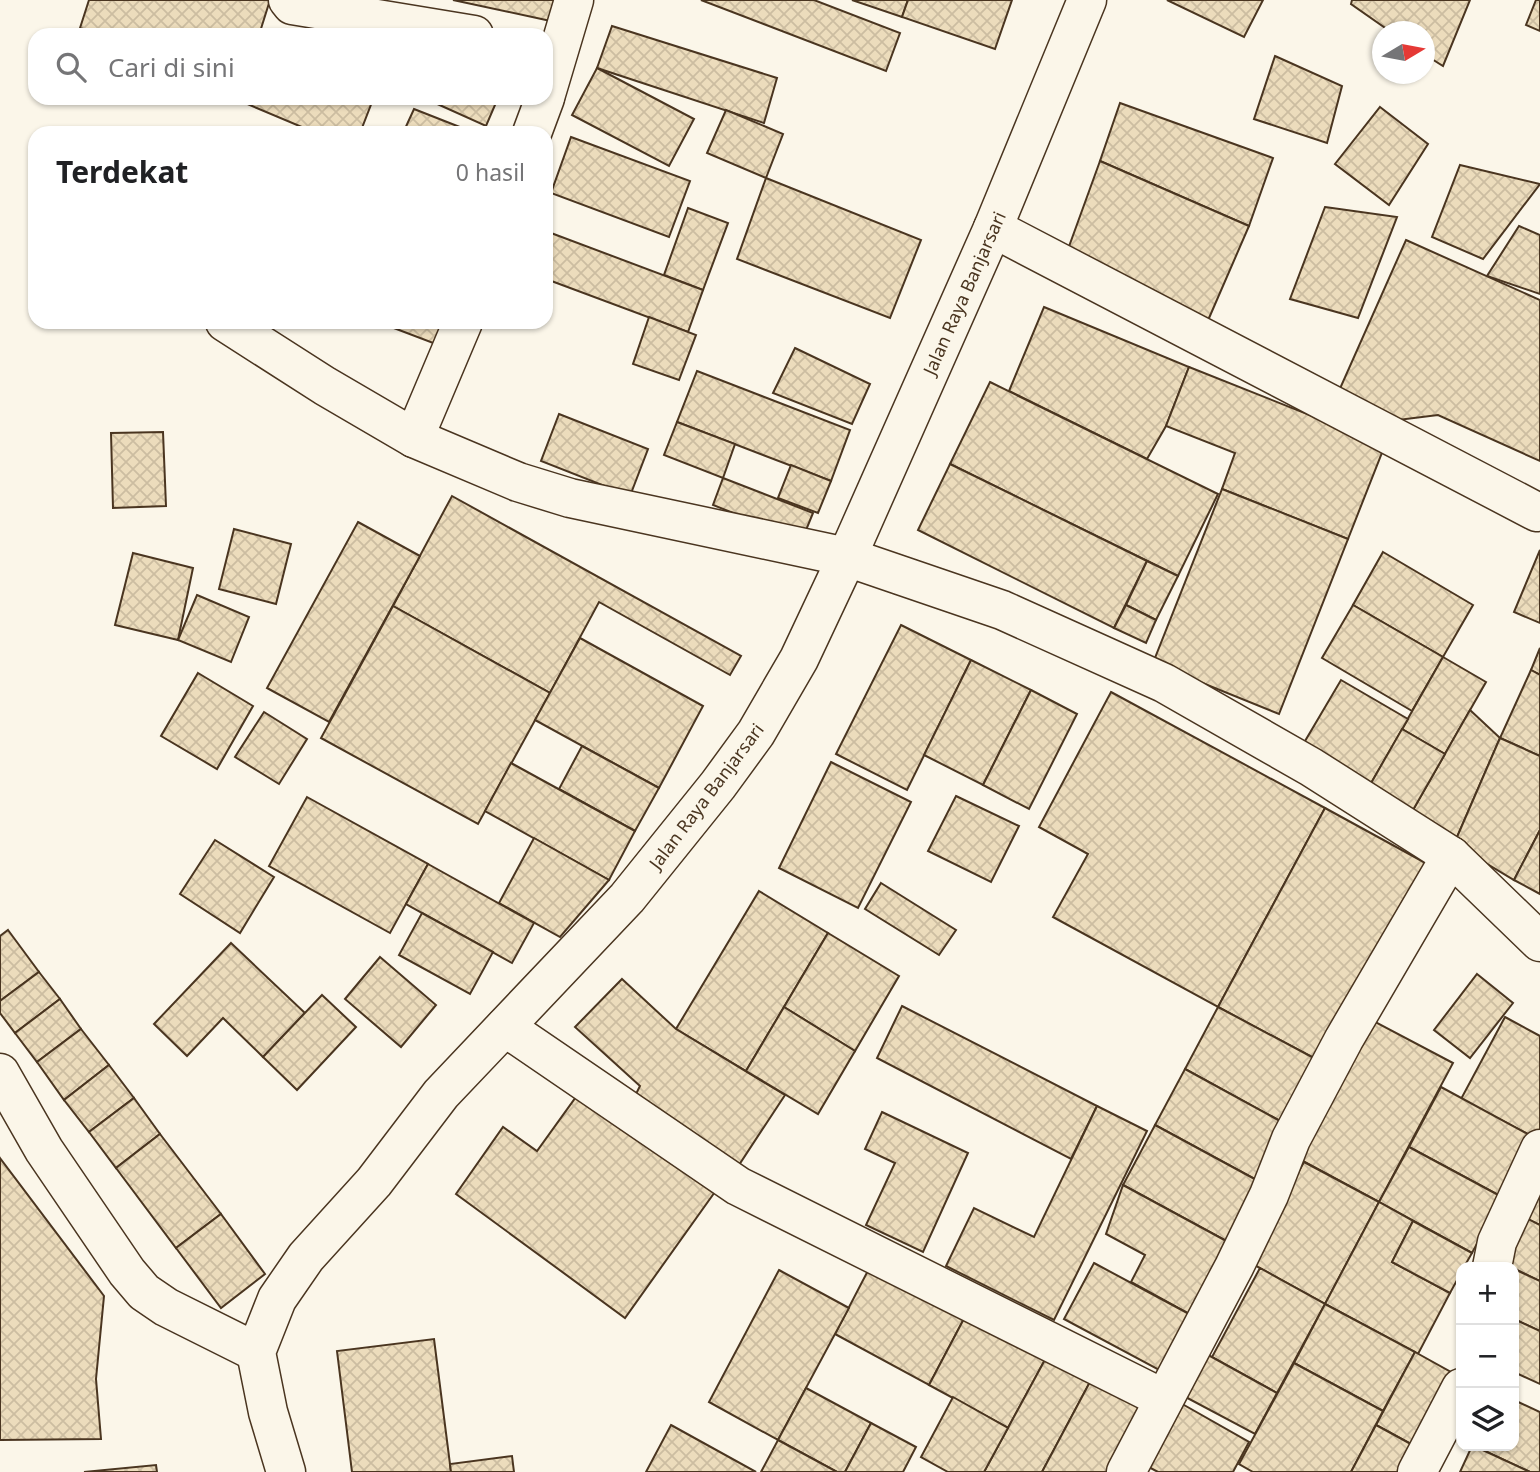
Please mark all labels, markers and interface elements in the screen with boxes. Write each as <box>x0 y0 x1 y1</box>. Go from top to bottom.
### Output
north arrow <box>1372 21 1435 84</box>
search box <box>28 28 553 105</box>
icon: search <box>52 48 90 86</box>
text: Cari di sini <box>108 49 235 85</box>
text: Terdekat <box>56 151 188 192</box>
text: 0 hasil <box>456 156 525 188</box>
street label: Jalan Raya Banjarsari <box>916 207 1011 380</box>
street label: Jalan Raya Banjarsari <box>642 718 769 875</box>
map controls <box>1456 1262 1519 1451</box>
button: + <box>1456 1262 1519 1325</box>
button: − <box>1456 1325 1519 1388</box>
button: layers <box>1456 1388 1519 1451</box>

